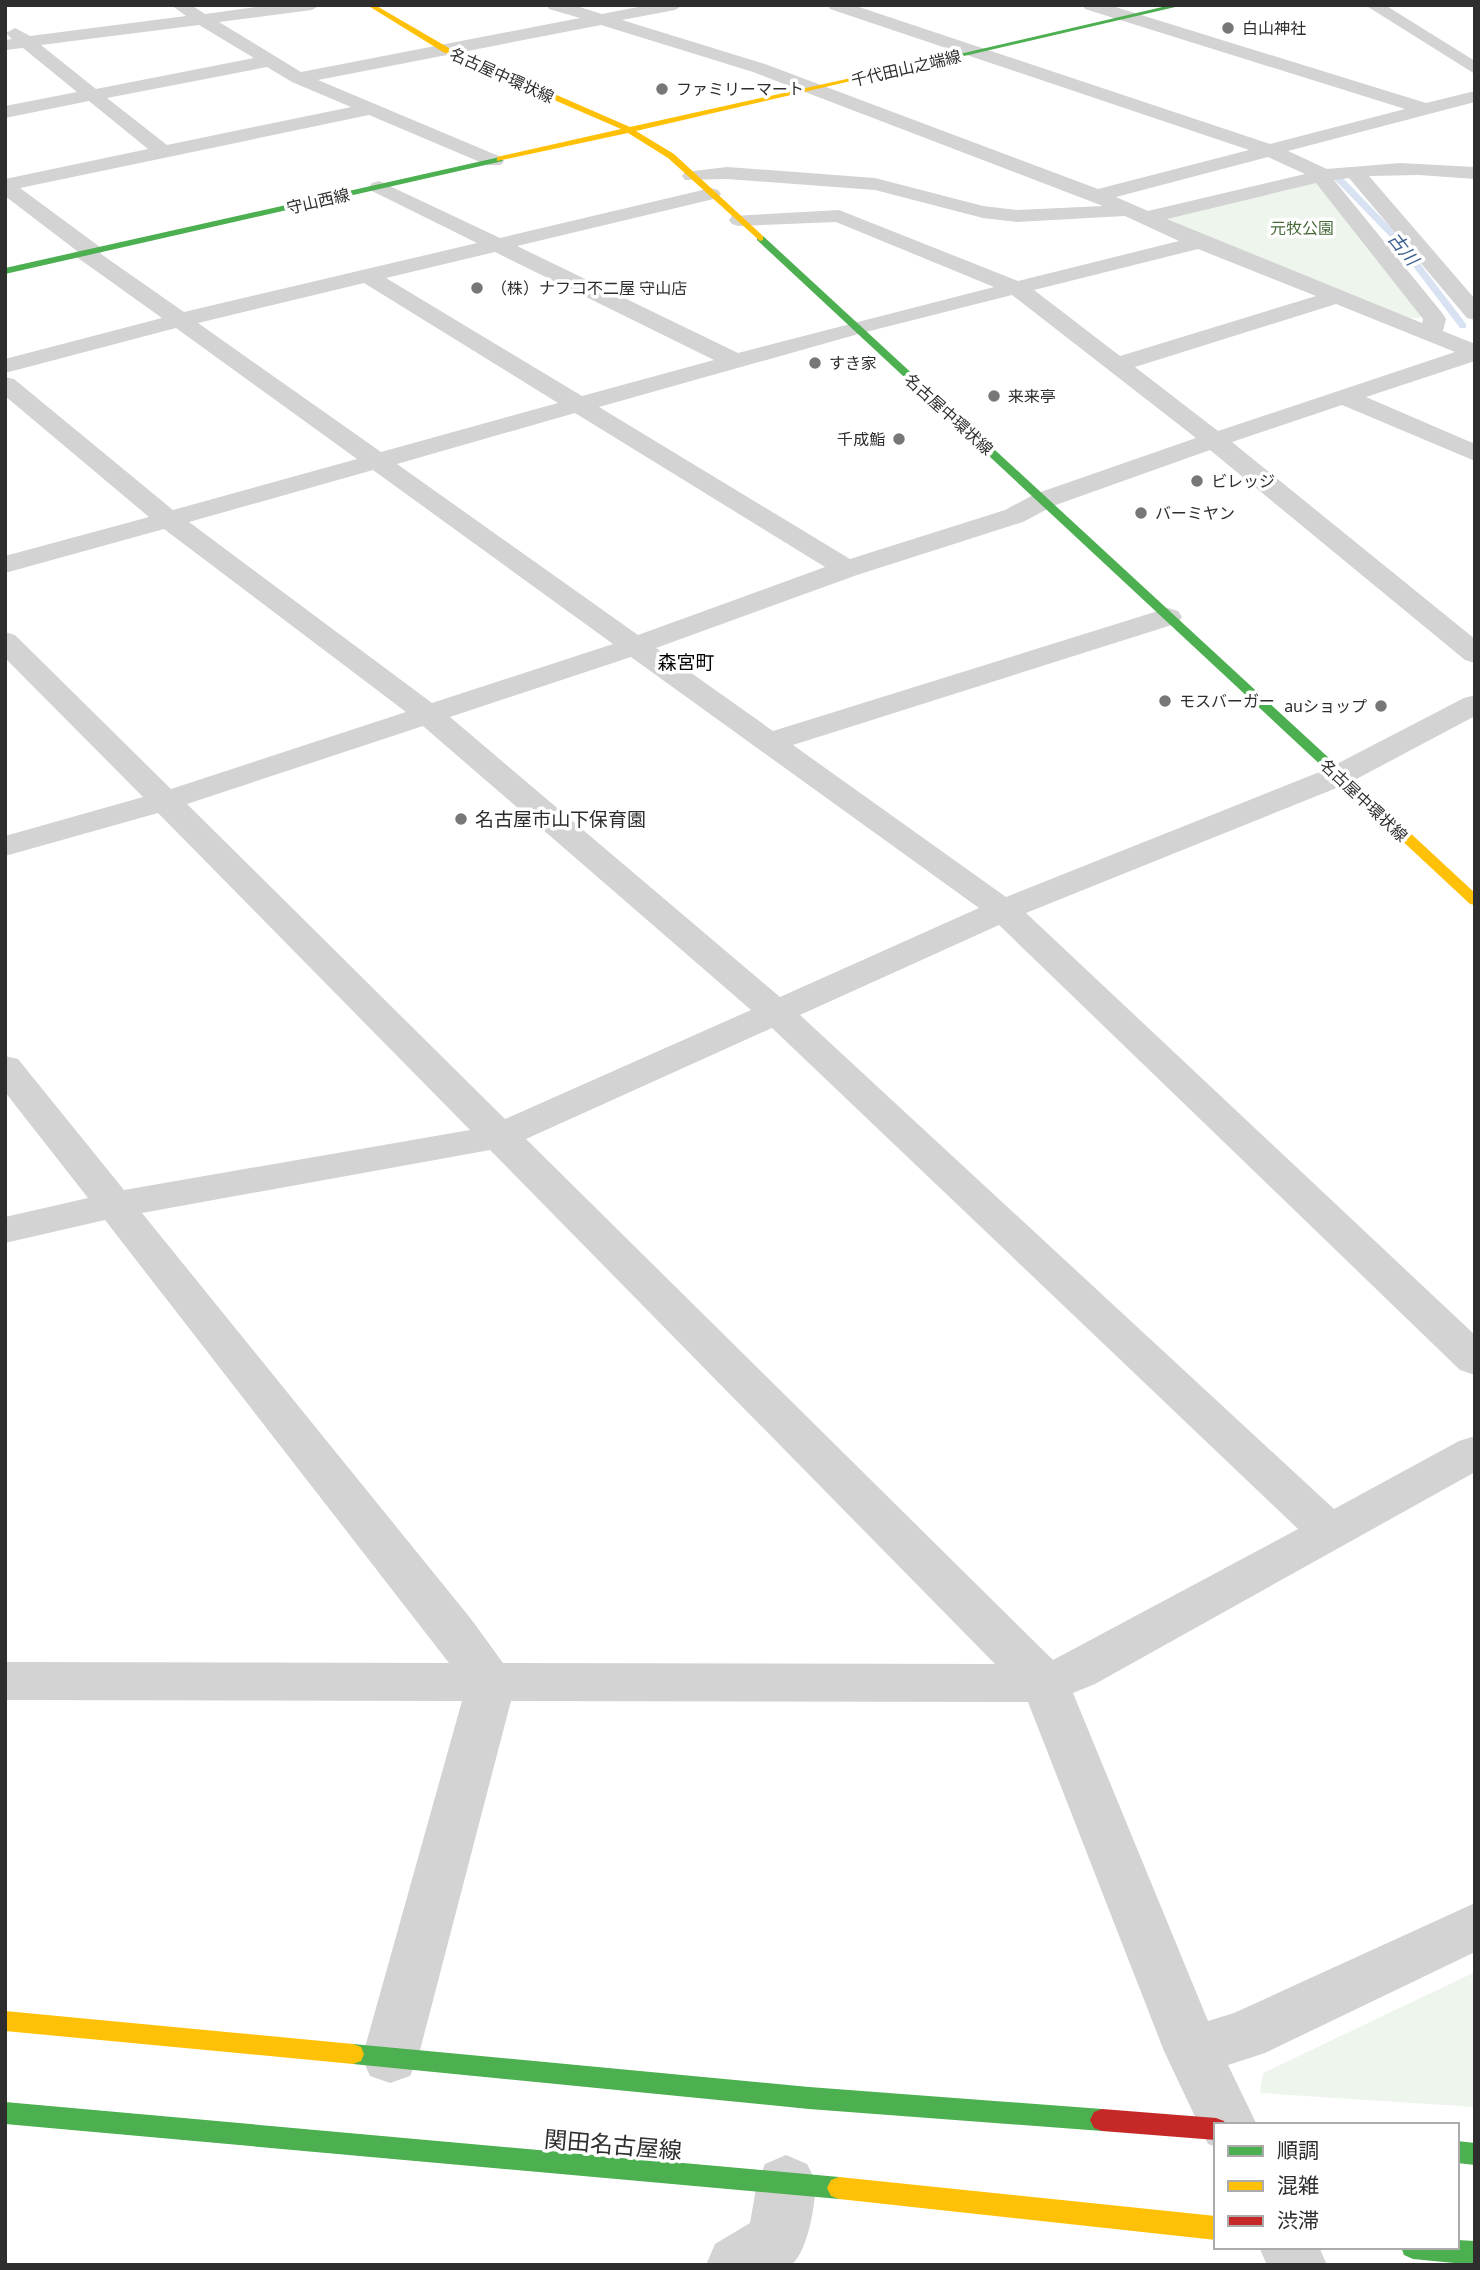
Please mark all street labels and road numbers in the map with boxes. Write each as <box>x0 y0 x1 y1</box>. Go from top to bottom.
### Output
street label: 名古屋中環状線 <box>446 42 558 108</box>
street label: 千代田山之端線 <box>849 45 963 91</box>
street label: 守山西線 <box>284 183 352 219</box>
street label: 名古屋中環状線 <box>900 368 998 460</box>
street label: 名古屋中環状線 <box>1316 754 1412 846</box>
street label: 関田名古屋線 <box>543 2122 683 2166</box>

